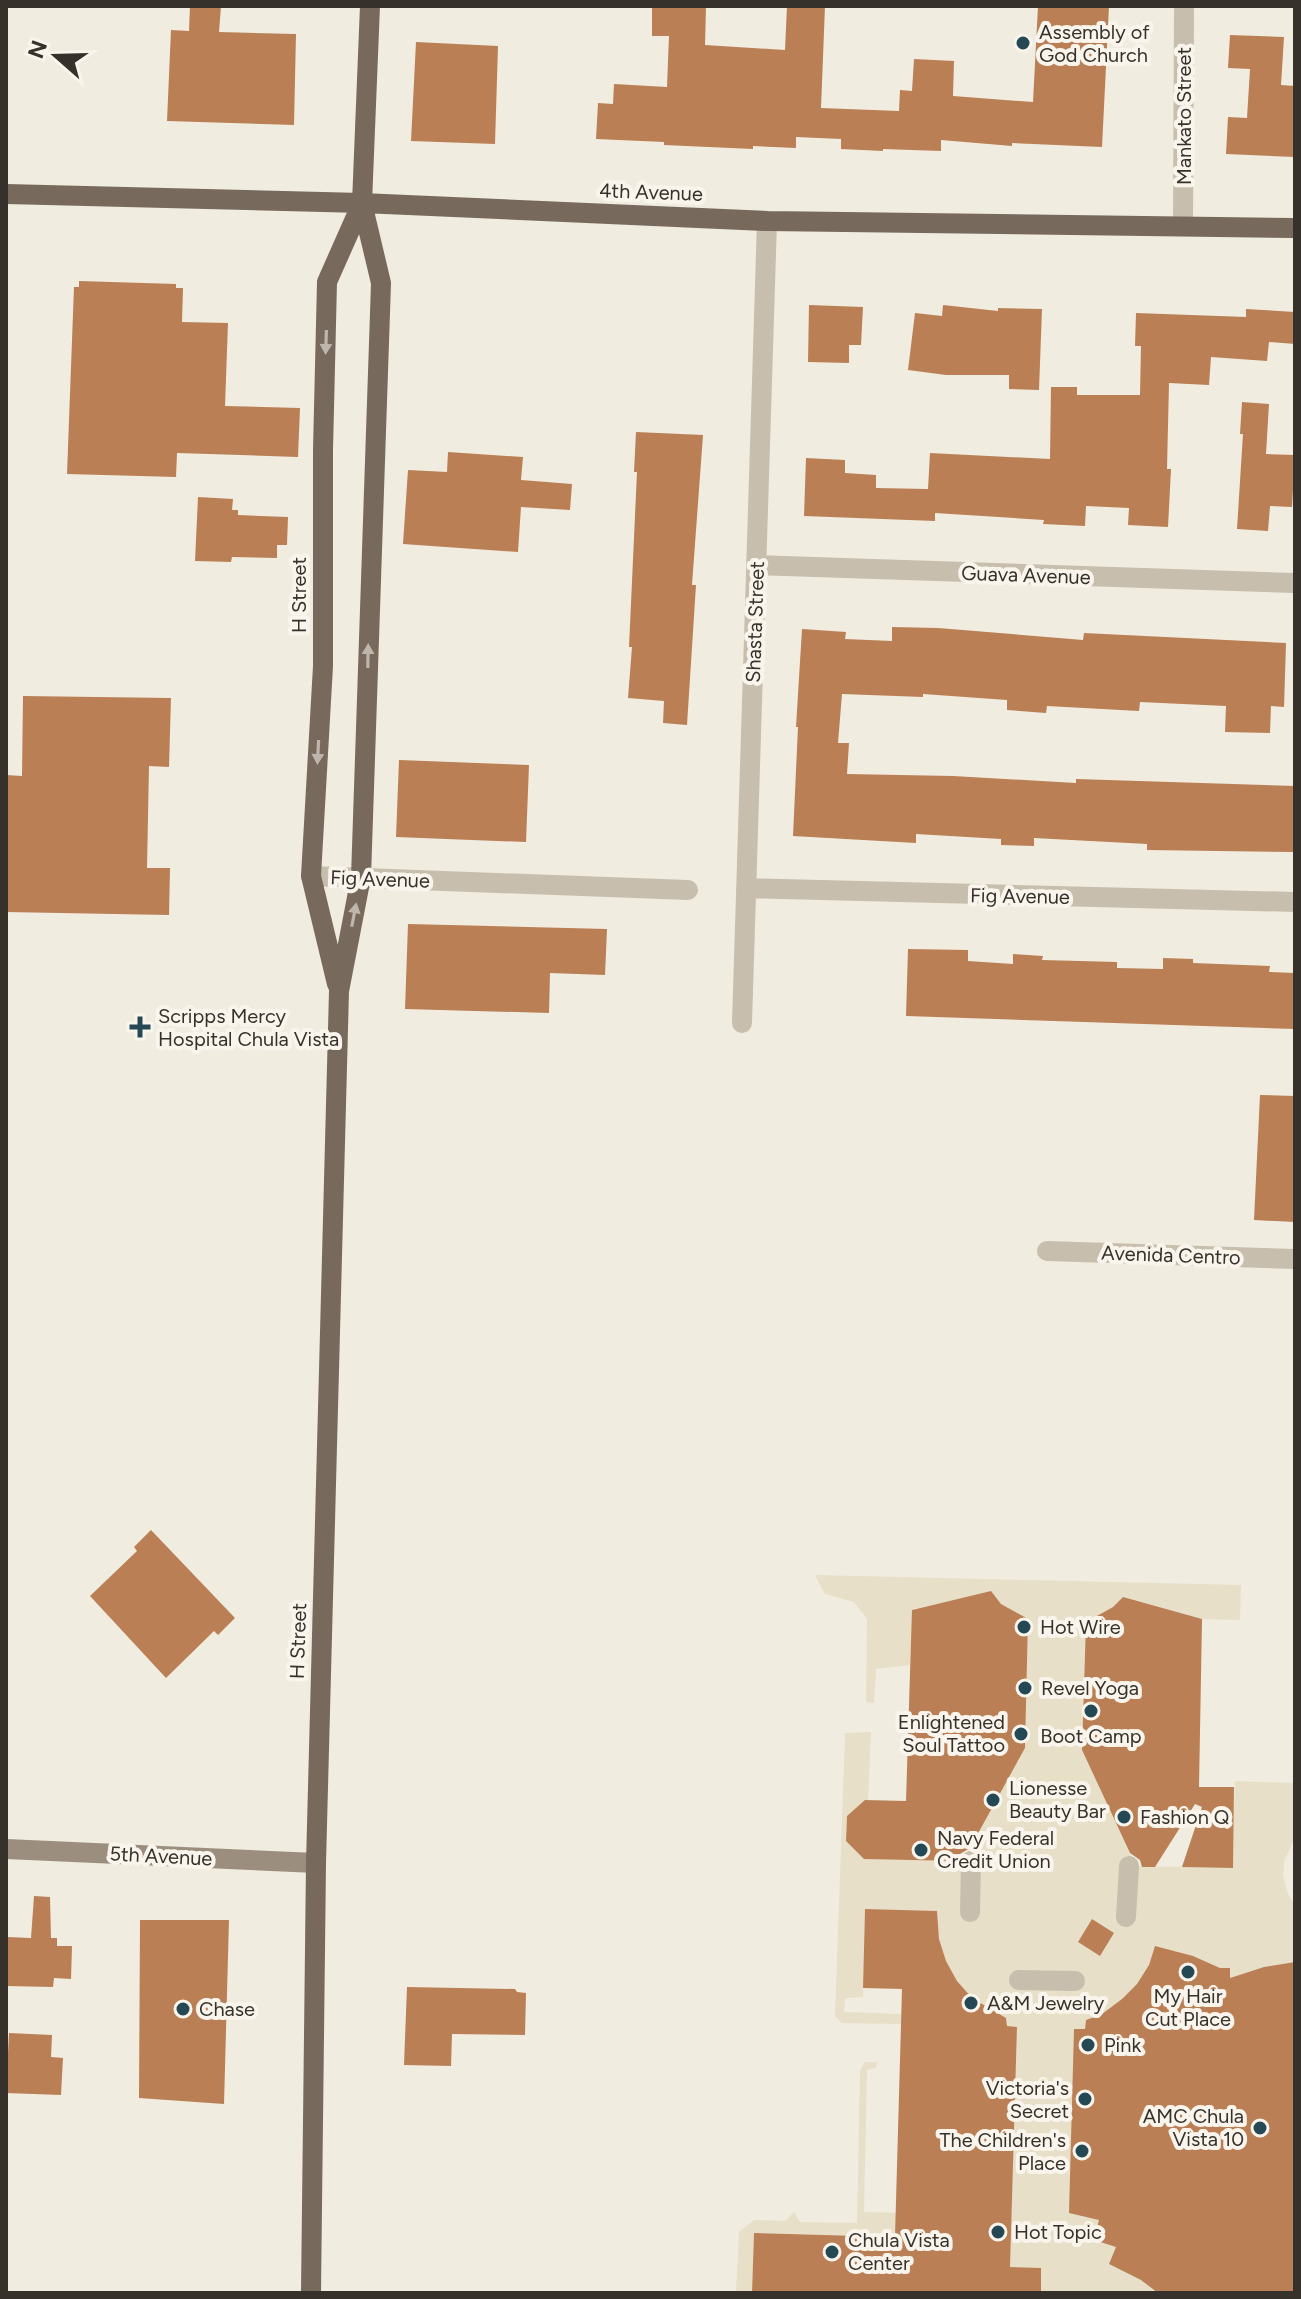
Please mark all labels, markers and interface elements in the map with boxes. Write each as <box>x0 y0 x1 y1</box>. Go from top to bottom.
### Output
north arrow <box>16 16 96 96</box>
place label: Assembly of God Church <box>1039 20 1150 67</box>
marker: Assembly of God Church <box>1014 34 1032 52</box>
text: N <box>22 37 53 62</box>
street label: Mankato Street <box>1172 47 1196 185</box>
street label: 4th Avenue <box>599 178 703 206</box>
one-way arrow <box>319 330 332 355</box>
street label: H Street <box>287 557 311 633</box>
street label: Shasta Street <box>741 561 769 683</box>
street label: Guava Avenue <box>961 561 1091 589</box>
one-way arrow <box>362 643 375 668</box>
one-way arrow <box>311 740 324 765</box>
street label: Fig Avenue <box>330 865 430 893</box>
street label: Fig Avenue <box>970 883 1070 909</box>
one-way arrow <box>348 902 361 927</box>
place label: Scripps Mercy Hospital Chula Vista <box>158 1004 339 1051</box>
marker: Scripps Mercy Hospital Chula Vista <box>129 1016 151 1038</box>
street label: Avenida Centro <box>1101 1241 1241 1269</box>
street label: H Street <box>285 1603 311 1679</box>
place label: Hot Wire <box>1040 1615 1121 1639</box>
marker: Hot Wire <box>1015 1618 1033 1636</box>
place label: Revel Yoga <box>1041 1676 1139 1700</box>
marker: Revel Yoga <box>1016 1679 1034 1697</box>
marker: Boot Camp <box>1082 1702 1100 1720</box>
place label: Enlightened Soul Tattoo <box>898 1710 1005 1757</box>
place label: Boot Camp <box>1040 1724 1142 1748</box>
marker: Enlightened Soul Tattoo <box>1012 1725 1030 1743</box>
place label: Lionesse Beauty Bar <box>1009 1776 1106 1823</box>
marker: Lionesse Beauty Bar <box>984 1791 1002 1809</box>
place label: Fashion Q <box>1140 1805 1229 1829</box>
marker: Fashion Q <box>1115 1808 1133 1826</box>
place label: Navy Federal Credit Union <box>937 1826 1054 1873</box>
street label: 5th Avenue <box>109 1841 213 1871</box>
marker: Navy Federal Credit Union <box>912 1841 930 1859</box>
marker: My Hair Cut Place <box>1179 1963 1197 1981</box>
place label: My Hair Cut Place <box>1145 1984 1231 2031</box>
place label: A&M Jewelry <box>987 1991 1105 2015</box>
marker: A&M Jewelry <box>962 1994 980 2012</box>
place label: Chase <box>199 1997 255 2021</box>
marker: Chase <box>174 2000 192 2018</box>
place label: Pink <box>1104 2033 1141 2057</box>
marker: Pink <box>1079 2036 1097 2054</box>
place label: Victoria's Secret <box>986 2076 1069 2123</box>
marker: Victoria's Secret <box>1076 2090 1094 2108</box>
place label: AMC Chula Vista 10 <box>1143 2104 1244 2151</box>
marker: AMC Chula Vista 10 <box>1251 2119 1269 2137</box>
place label: The Children's Place <box>939 2128 1066 2175</box>
marker: The Children's Place <box>1073 2142 1091 2160</box>
place label: Hot Topic <box>1014 2220 1102 2244</box>
marker: Hot Topic <box>989 2223 1007 2241</box>
place label: Chula Vista Center <box>848 2228 950 2275</box>
marker: Chula Vista Center <box>823 2243 841 2261</box>

